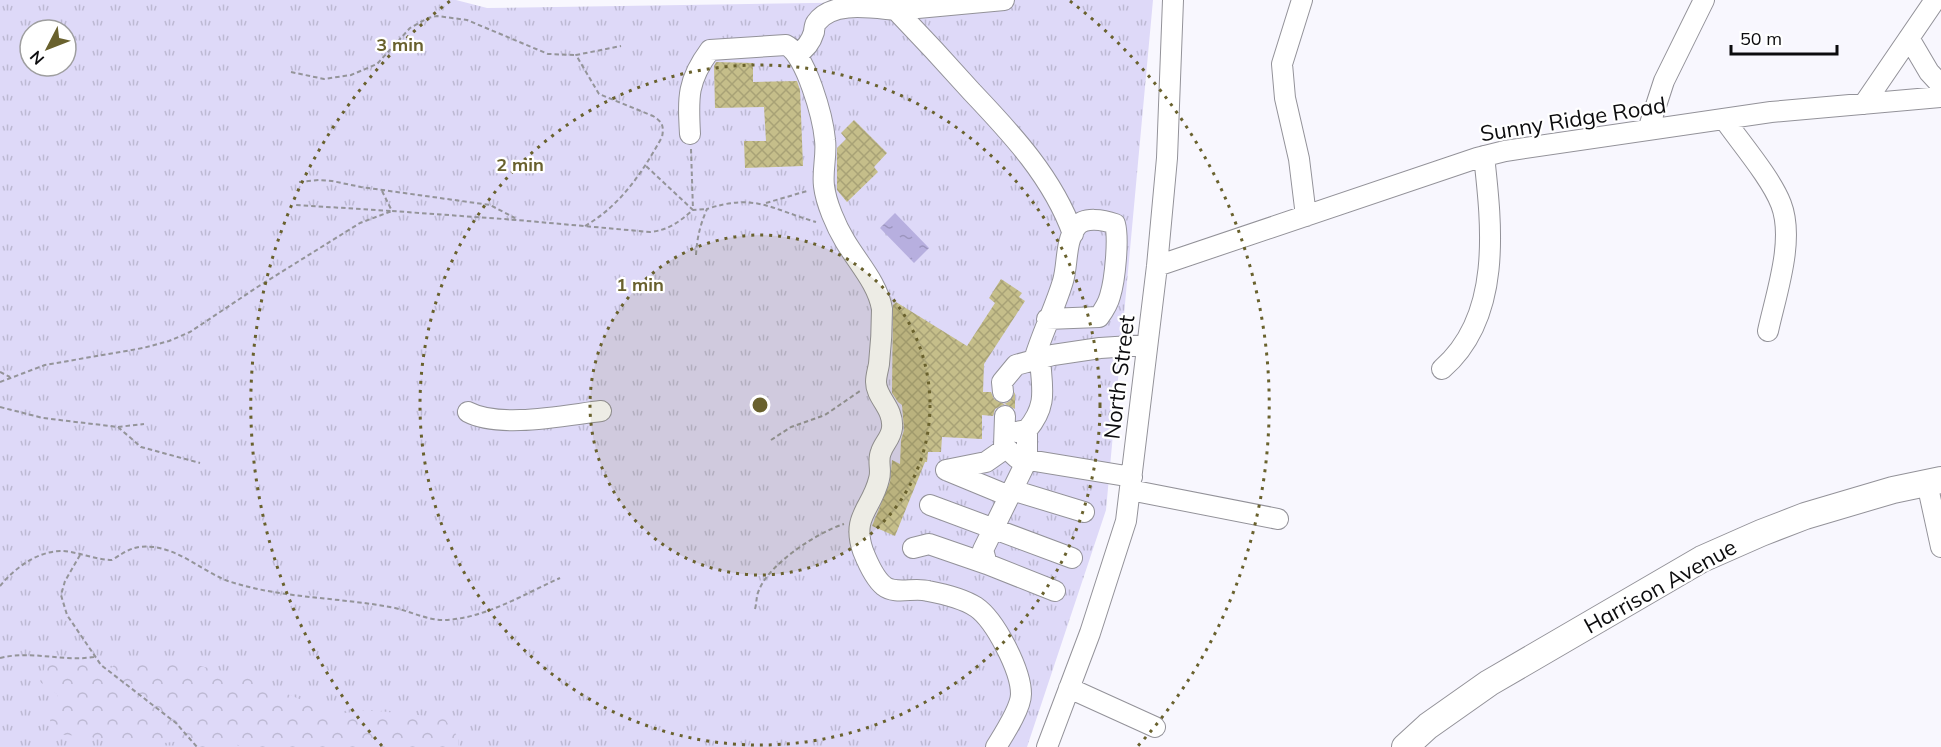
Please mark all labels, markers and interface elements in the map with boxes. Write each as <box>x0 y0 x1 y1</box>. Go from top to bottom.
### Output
north arrow <box>18 18 78 78</box>
scale bar <box>1731 18 1838 56</box>
text: 50 m <box>1740 27 1782 50</box>
text: 3 min <box>376 33 424 56</box>
text: N <box>25 47 48 69</box>
street label: Sunny Ridge Road <box>1478 90 1668 148</box>
text: 2 min <box>496 153 544 176</box>
text: 1 min <box>616 273 664 296</box>
street label: North Street <box>1098 313 1141 441</box>
centre of rings <box>750 395 770 415</box>
street label: Harrison Avenue <box>1579 533 1741 639</box>

